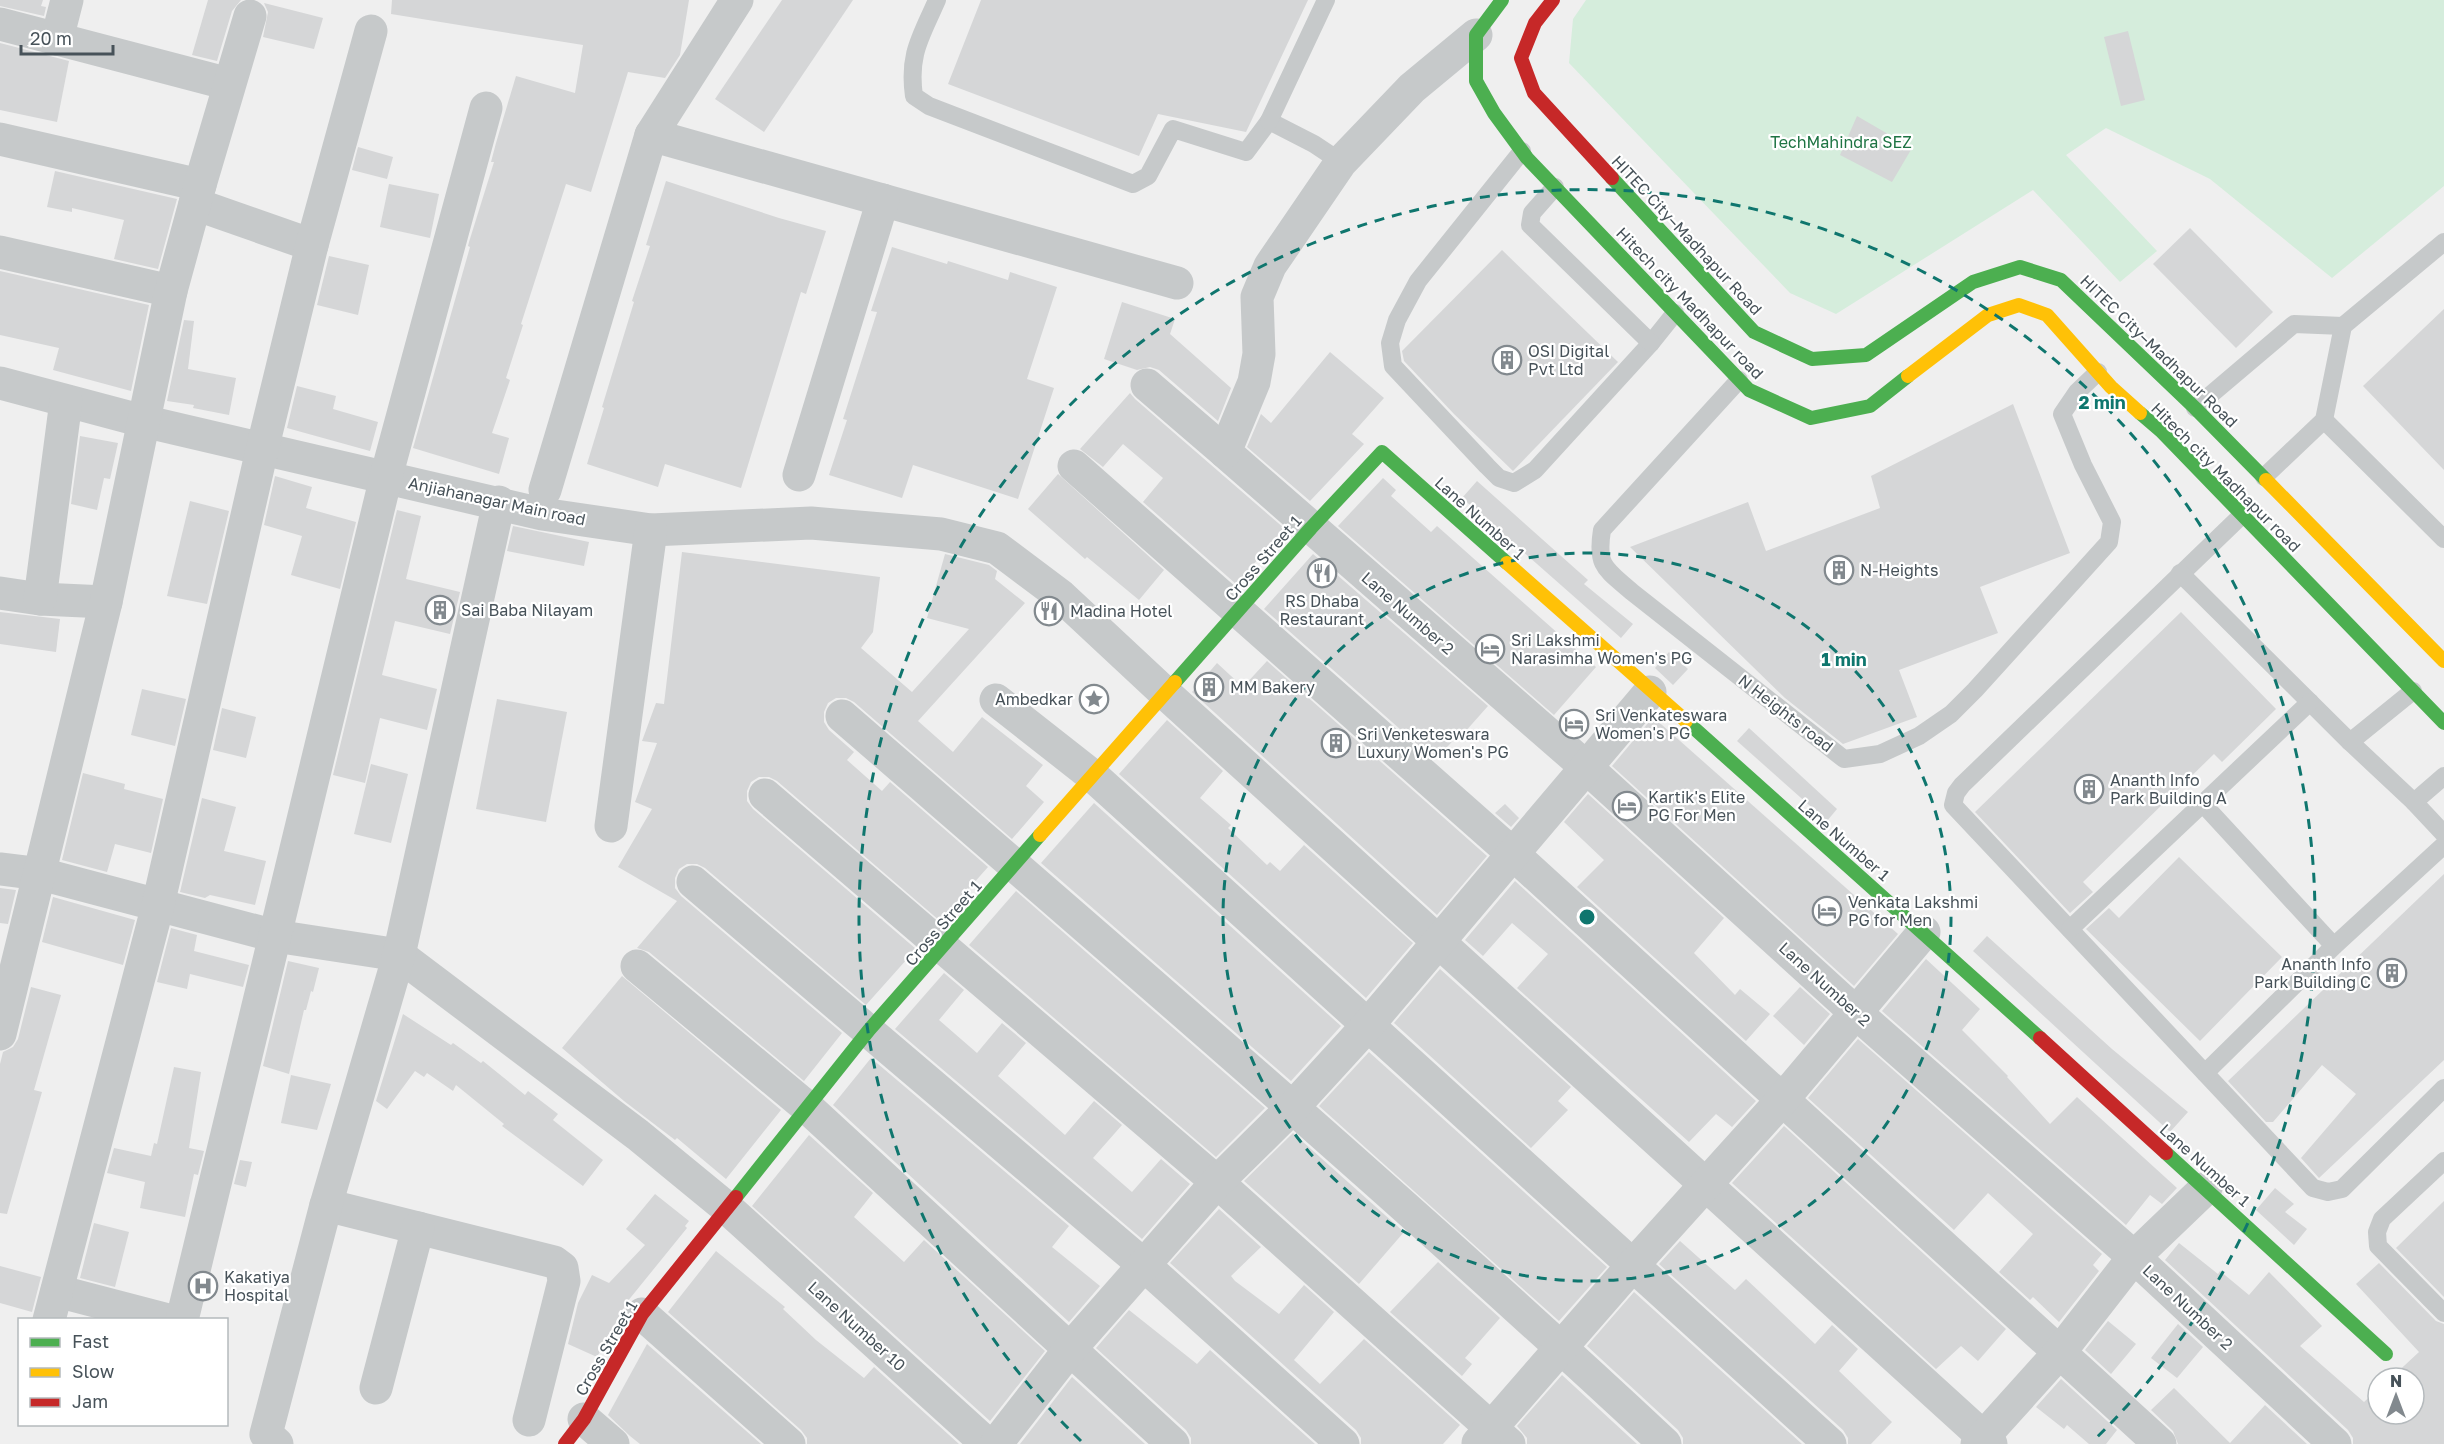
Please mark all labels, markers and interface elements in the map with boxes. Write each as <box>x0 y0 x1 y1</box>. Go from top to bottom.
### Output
scale bar <box>21 18 112 56</box>
text: 20 m <box>30 27 72 49</box>
park label: TechMahindra SEZ <box>1770 132 1912 152</box>
street label: HITEC City–Madhapur Road <box>1608 151 1766 319</box>
street label: Hitech city Madhapur road <box>1612 223 1768 383</box>
street label: HITEC City–Madhapur Road <box>2076 270 2242 432</box>
place label: OSI Digital Pvt Ltd <box>1528 341 1609 379</box>
building icon: OSI Digital Pvt Ltd <box>1491 344 1523 376</box>
text: 2 min <box>2078 391 2126 413</box>
street label: Hitech city Madhapur road <box>2147 398 2305 556</box>
street label: Anjiahanagar Main road <box>407 472 587 530</box>
street label: Lane Number 1 <box>1431 472 1529 564</box>
street label: Cross Street 1 <box>1220 511 1306 605</box>
building icon: N-Heights <box>1823 554 1855 586</box>
restaurant icon: RS Dhaba Restaurant <box>1306 557 1338 589</box>
place label: N-Heights <box>1860 560 1938 580</box>
street label: Lane Number 2 <box>1358 567 1458 659</box>
place label: RS Dhaba Restaurant <box>1280 591 1364 629</box>
building icon: Sai Baba Nilayam <box>424 594 456 626</box>
restaurant icon: Madina Hotel <box>1033 595 1065 627</box>
place label: Sai Baba Nilayam <box>461 600 593 620</box>
place label: Madina Hotel <box>1070 601 1172 621</box>
place label: Sri Lakshmi Narasimha Women's PG <box>1511 630 1692 668</box>
hotel icon: Sri Lakshmi Narasimha Women's PG <box>1474 633 1506 665</box>
text: 1 min <box>1821 648 1867 670</box>
street label: N Heights road <box>1735 670 1837 756</box>
building icon: MM Bakery <box>1193 671 1225 703</box>
place label: MM Bakery <box>1230 677 1315 697</box>
place icon: Ambedkar <box>1078 683 1110 715</box>
place label: Ambedkar <box>995 689 1073 709</box>
place label: Sri Venkateswara Women's PG <box>1595 705 1727 743</box>
hotel icon: Sri Venkateswara Women's PG <box>1558 708 1590 740</box>
place label: Sri Venketeswara Luxury Women's PG <box>1357 724 1509 762</box>
building icon: Sri Venketeswara Luxury Women's PG <box>1320 727 1352 759</box>
place label: Ananth Info Park Building A <box>2110 770 2227 808</box>
building icon: Ananth Info Park Building A <box>2073 773 2105 805</box>
place label: Kartik's Elite PG For Men <box>1648 787 1745 825</box>
hotel icon: Kartik's Elite PG For Men <box>1611 790 1643 822</box>
street label: Lane Number 1 <box>1794 795 1894 885</box>
street label: Cross Street 1 <box>900 876 986 970</box>
place label: Venkata Lakshmi PG for Men <box>1848 892 1978 930</box>
hotel icon: Venkata Lakshmi PG for Men <box>1811 895 1843 927</box>
centre of rings <box>1577 907 1597 927</box>
street label: Lane Number 2 <box>1775 938 1875 1030</box>
place label: Ananth Info Park Building C <box>2254 954 2371 992</box>
building icon: Ananth Info Park Building C <box>2376 957 2408 989</box>
street label: Lane Number 1 <box>2156 1119 2254 1211</box>
street label: Lane Number 2 <box>2139 1260 2237 1354</box>
place label: Kakatiya Hospital <box>224 1267 290 1305</box>
hospital icon: Kakatiya Hospital <box>187 1270 219 1302</box>
street label: Lane Number 10 <box>804 1277 910 1375</box>
street label: Cross Street 1 <box>571 1297 641 1399</box>
legend <box>18 1318 228 1426</box>
text: Fast <box>72 1330 109 1352</box>
text: Slow <box>72 1360 115 1382</box>
north arrow <box>2366 1366 2426 1426</box>
text: N <box>2390 1371 2402 1391</box>
text: Jam <box>72 1390 108 1412</box>

